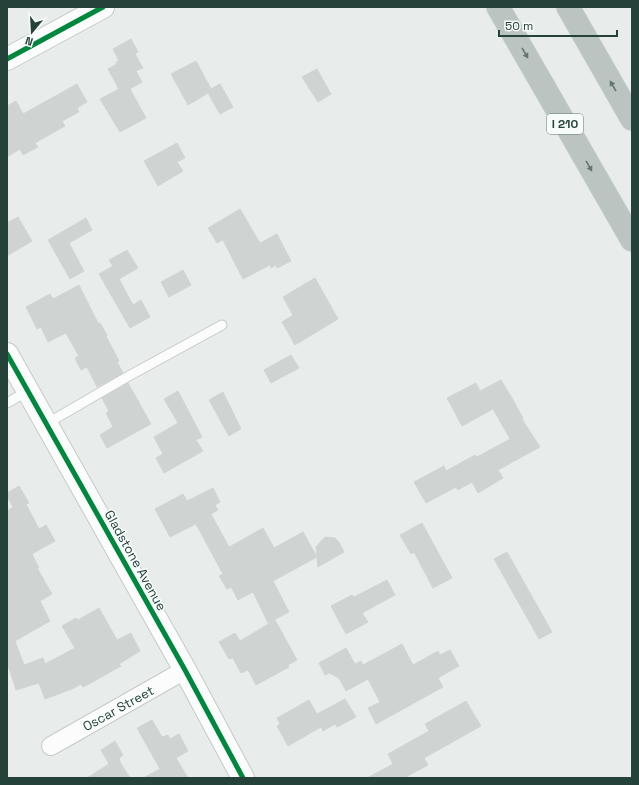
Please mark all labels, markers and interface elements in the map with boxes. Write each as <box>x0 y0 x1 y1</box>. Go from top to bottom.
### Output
north arrow <box>12 12 52 52</box>
scale bar <box>499 12 617 38</box>
text: 50 m <box>505 18 533 34</box>
text: N <box>23 34 35 49</box>
one-way arrow <box>521 47 528 59</box>
one-way arrow <box>609 80 616 91</box>
road number: I 210 <box>547 114 583 134</box>
one-way arrow <box>586 160 593 172</box>
street label: Gladstone Avenue <box>101 507 170 614</box>
street label: Oscar Street <box>80 682 157 735</box>

